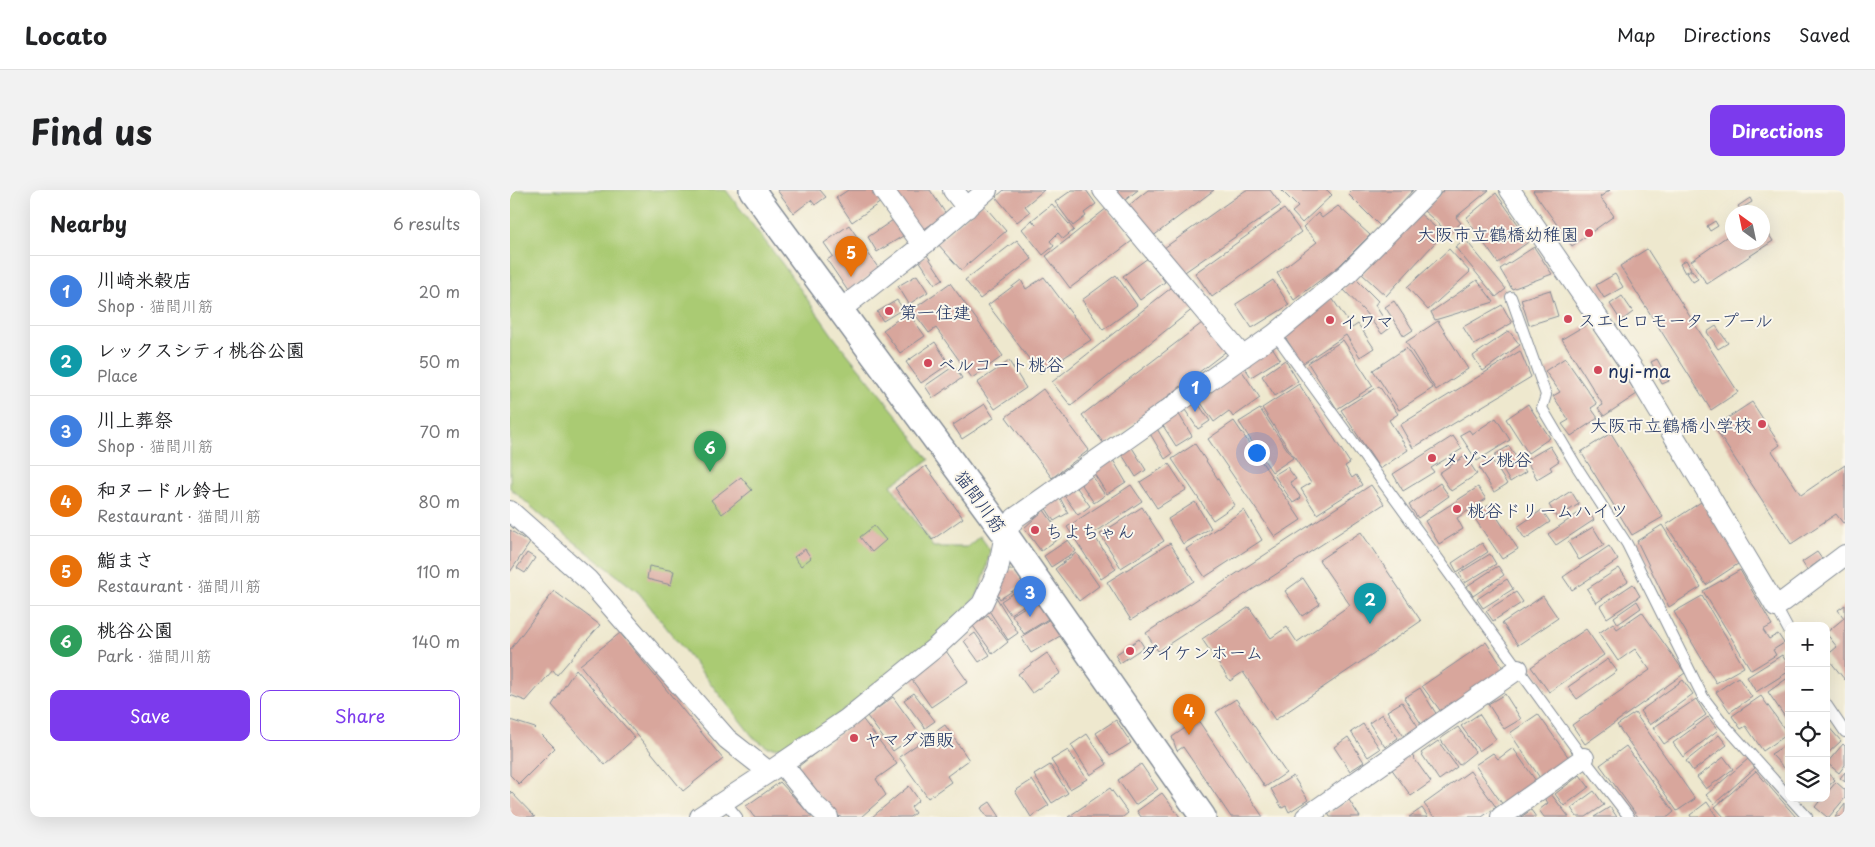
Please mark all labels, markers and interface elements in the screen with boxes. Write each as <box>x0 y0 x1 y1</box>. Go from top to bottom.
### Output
text: Locato <box>25 17 107 53</box>
text: Map <box>1617 21 1655 48</box>
text: Directions <box>1683 21 1771 48</box>
text: Saved <box>1799 21 1850 48</box>
text: Find us <box>30 104 152 157</box>
button: Directions <box>1710 105 1845 156</box>
north arrow <box>1725 205 1770 250</box>
text: Nearby <box>50 207 127 239</box>
text: 6 results <box>393 211 460 235</box>
place label: 大阪市立鶴橋幼稚園 <box>1417 220 1579 247</box>
marker: 大阪市立鶴橋幼稚園 <box>1583 227 1595 239</box>
pin: 5 <box>835 236 867 277</box>
text: 川崎米穀店 <box>97 265 192 293</box>
text: 1 <box>62 279 70 303</box>
text: 20 m <box>419 279 460 303</box>
text: Shop · 猫間川筋 <box>97 293 214 317</box>
place label: 第一住建 <box>899 298 971 325</box>
marker: 第一住建 <box>883 305 895 317</box>
place label: スエヒロモータープール <box>1578 306 1773 333</box>
place label: イワマ <box>1340 307 1394 334</box>
marker: スエヒロモータープール <box>1562 313 1574 325</box>
marker: イワマ <box>1324 314 1336 326</box>
text: レックスシティ桃谷公園 <box>97 335 305 363</box>
text: 2 <box>60 349 72 373</box>
text: 50 m <box>419 349 460 373</box>
place label: ベルコート桃谷 <box>938 350 1064 377</box>
marker: ベルコート桃谷 <box>922 357 934 369</box>
place label: nyi-ma <box>1608 357 1671 384</box>
text: Place <box>97 363 138 387</box>
marker: nyi-ma <box>1592 364 1604 376</box>
pin: 1 <box>1179 371 1211 412</box>
text: 川上葬祭 <box>97 405 173 433</box>
place label: 大阪市立鶴橋小学校 <box>1590 411 1752 438</box>
marker: 大阪市立鶴橋小学校 <box>1756 418 1768 430</box>
text: 3 <box>61 419 71 443</box>
text: 70 m <box>420 419 460 443</box>
pin: 6 <box>694 431 726 472</box>
text: Shop · 猫間川筋 <box>97 433 214 457</box>
your location <box>1244 440 1270 466</box>
place label: メゾン桃谷 <box>1442 445 1532 472</box>
marker: メゾン桃谷 <box>1426 452 1438 464</box>
street label: 猫間川筋 <box>949 464 1013 538</box>
text: 和ヌードル鈴七 <box>97 475 230 503</box>
text: 4 <box>61 489 71 513</box>
text: 80 m <box>418 489 460 513</box>
place label: 桃谷ドリームハイツ <box>1467 496 1628 523</box>
text: Restaurant · 猫間川筋 <box>97 503 261 527</box>
marker: 桃谷ドリームハイツ <box>1451 503 1463 515</box>
place label: ちよちゃん <box>1045 517 1135 544</box>
marker: ちよちゃん <box>1029 524 1041 536</box>
text: 鮨まさ <box>97 545 154 573</box>
text: 5 <box>61 559 71 583</box>
text: 110 m <box>417 559 460 583</box>
text: Restaurant · 猫間川筋 <box>97 573 261 597</box>
pin: 3 <box>1014 576 1046 617</box>
pin: 2 <box>1354 583 1386 624</box>
text: 桃谷公園 <box>97 615 173 643</box>
map controls <box>1785 622 1830 802</box>
button: + <box>1785 622 1830 667</box>
text: 6 <box>60 629 72 653</box>
text: 140 m <box>412 629 460 653</box>
place label: ダイケンホーム <box>1140 638 1263 665</box>
text: Park · 猫間川筋 <box>97 643 212 667</box>
marker: ダイケンホーム <box>1124 645 1136 657</box>
button: − <box>1785 667 1830 712</box>
button: Save <box>50 690 250 741</box>
button: Share <box>260 690 460 741</box>
pin: 4 <box>1173 694 1205 735</box>
button: locate <box>1785 712 1830 757</box>
place label: ヤマダ酒販 <box>864 725 954 752</box>
marker: ヤマダ酒販 <box>848 732 860 744</box>
button: layers <box>1785 757 1830 802</box>

